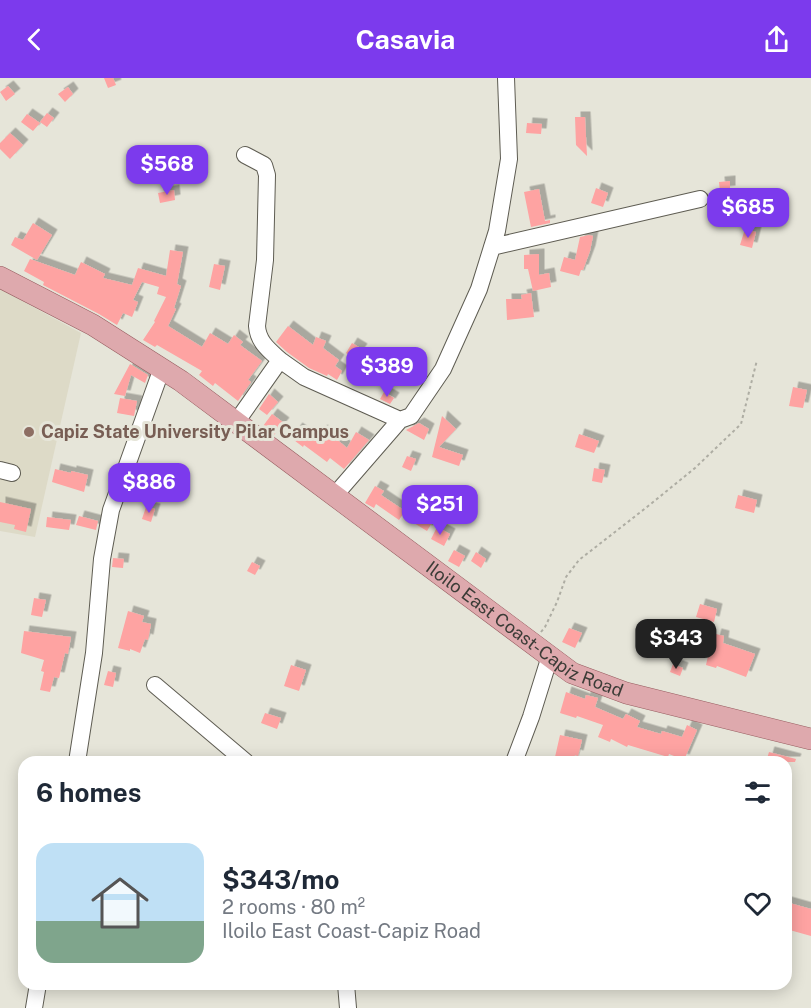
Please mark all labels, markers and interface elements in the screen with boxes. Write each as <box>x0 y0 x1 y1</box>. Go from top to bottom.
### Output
icon: back <box>18 23 51 56</box>
text: Casavia <box>356 23 455 55</box>
icon: share <box>760 23 793 56</box>
pin: $568 <box>131 145 203 196</box>
text: $568 <box>140 152 194 176</box>
pin: $685 <box>712 188 784 239</box>
text: $685 <box>721 195 775 219</box>
pin: $389 <box>351 347 423 398</box>
text: $389 <box>360 354 414 378</box>
place label: Capiz State University Pilar Campus <box>41 421 349 442</box>
marker: Capiz State University Pilar Campus <box>22 425 36 439</box>
pin: $886 <box>113 463 185 514</box>
text: $886 <box>122 470 176 494</box>
pin: $251 <box>404 485 476 536</box>
text: $251 <box>416 492 464 516</box>
street label: Iloilo East Coast-Capiz Road <box>422 557 626 701</box>
pin: $343 <box>640 619 712 670</box>
text: $343 <box>649 626 703 650</box>
icon: filters <box>741 776 774 809</box>
text: 6 homes <box>36 777 141 808</box>
text: $343/mo <box>222 864 339 895</box>
icon: home <box>84 867 156 939</box>
icon: heart <box>741 887 774 920</box>
text: 2 rooms · 80 m² <box>222 895 365 919</box>
text: Iloilo East Coast-Capiz Road <box>222 919 481 943</box>

